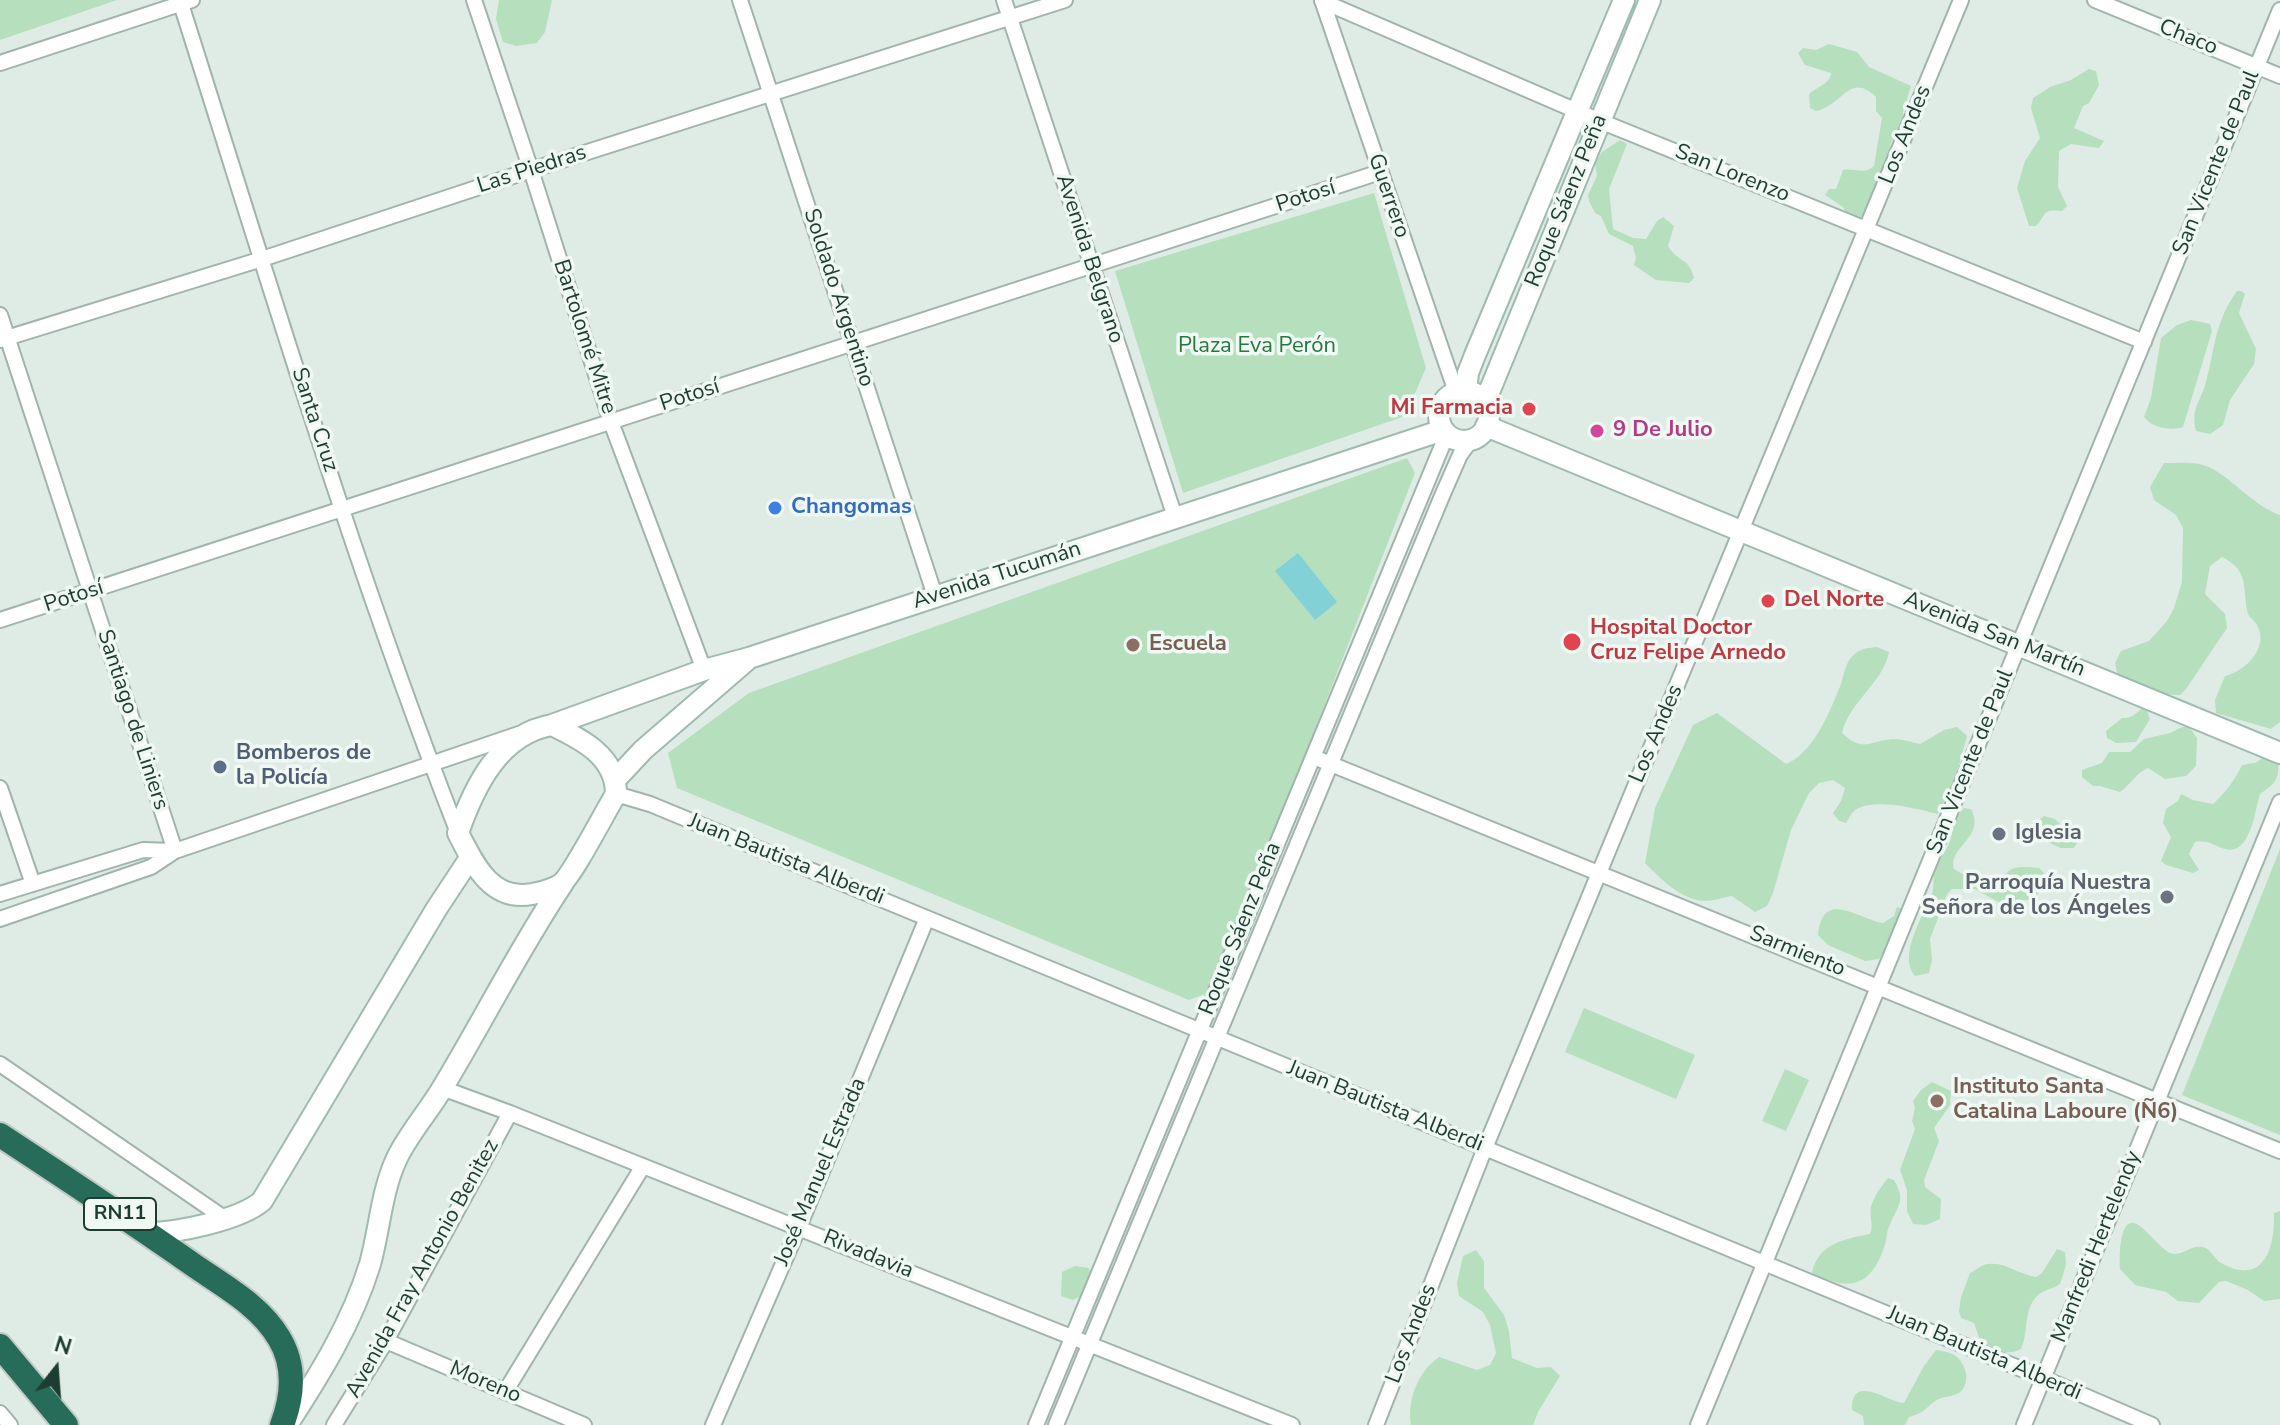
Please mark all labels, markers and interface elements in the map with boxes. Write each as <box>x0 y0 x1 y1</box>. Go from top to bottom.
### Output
street label: Chaco <box>2155 14 2221 62</box>
street label: San Vicente de Paul <box>2168 67 2266 259</box>
street label: Los Andes <box>1874 82 1938 188</box>
street label: Roque Sáenz Peña <box>1520 111 1614 291</box>
street label: San Lorenzo <box>1671 139 1793 209</box>
street label: Las Piedras <box>474 140 590 200</box>
street label: Guerrero <box>1361 150 1415 242</box>
street label: Avenida Belgrano <box>1049 171 1129 347</box>
street label: Potosí <box>1273 175 1339 219</box>
street label: Soldado Argentino <box>797 206 879 390</box>
street label: Bartolomé Mitre <box>547 257 621 417</box>
park label: Plaza Eva Perón <box>1178 334 1336 360</box>
street label: Santa Cruz <box>285 365 343 475</box>
street label: Potosí <box>657 374 723 418</box>
place label: Mi Farmacia <box>1390 396 1513 422</box>
marker: Mi Farmacia <box>1520 400 1538 418</box>
place label: 9 De Julio <box>1613 418 1713 444</box>
marker: 9 De Julio <box>1588 422 1606 440</box>
place label: Changomas <box>791 495 912 521</box>
marker: Changomas <box>766 499 784 517</box>
street label: Avenida Tucumán <box>909 536 1085 616</box>
street label: Potosí <box>41 575 107 619</box>
street label: Avenida San Martín <box>1899 586 2089 684</box>
place label: Del Norte <box>1784 588 1884 614</box>
marker: Del Norte <box>1759 592 1777 610</box>
place label: Hospital Doctor Cruz Felipe Arnedo <box>1590 616 1786 668</box>
street label: Santiago de Liniers <box>90 627 174 813</box>
marker: Hospital Doctor Cruz Felipe Arnedo <box>1561 631 1583 653</box>
place label: Escuela <box>1149 632 1227 658</box>
marker: Escuela <box>1124 636 1142 654</box>
street label: San Vicente de Paul <box>1922 666 2020 858</box>
street label: Los Andes <box>1625 681 1689 787</box>
place label: Bomberos de la Policía <box>236 741 371 792</box>
marker: Bomberos de la Policía <box>211 758 229 776</box>
street label: Juan Bautista Alberdi <box>684 809 888 911</box>
place label: Iglesia <box>2015 821 2082 847</box>
marker: Iglesia <box>1990 825 2008 843</box>
street label: Roque Sáenz Peña <box>1194 839 1288 1019</box>
place label: Parroquía Nuestra Señora de los Ángeles <box>1922 871 2151 922</box>
marker: Parroquía Nuestra Señora de los Ángeles <box>2158 888 2176 906</box>
street label: Sarmiento <box>1745 921 1849 983</box>
street label: Juan Bautista Alberdi <box>1283 1056 1487 1158</box>
street label: José Manuel Estrada <box>770 1074 872 1270</box>
place label: Instituto Santa Catalina Laboure (Ñ6) <box>1953 1075 2178 1126</box>
marker: Instituto Santa Catalina Laboure (Ñ6) <box>1928 1092 1946 1110</box>
street label: Avenida Fray Antonio Benitez <box>341 1135 505 1403</box>
street label: Manfredi Hertelendy <box>2047 1147 2147 1347</box>
road number: RN11 <box>84 1198 156 1230</box>
street label: Rivadavia <box>819 1225 917 1285</box>
street label: Los Andes <box>1381 1281 1443 1387</box>
street label: Juan Bautista Alberdi <box>1883 1301 2085 1407</box>
north arrow <box>16 1329 96 1409</box>
text: N <box>51 1329 75 1363</box>
street label: Moreno <box>445 1356 525 1410</box>

